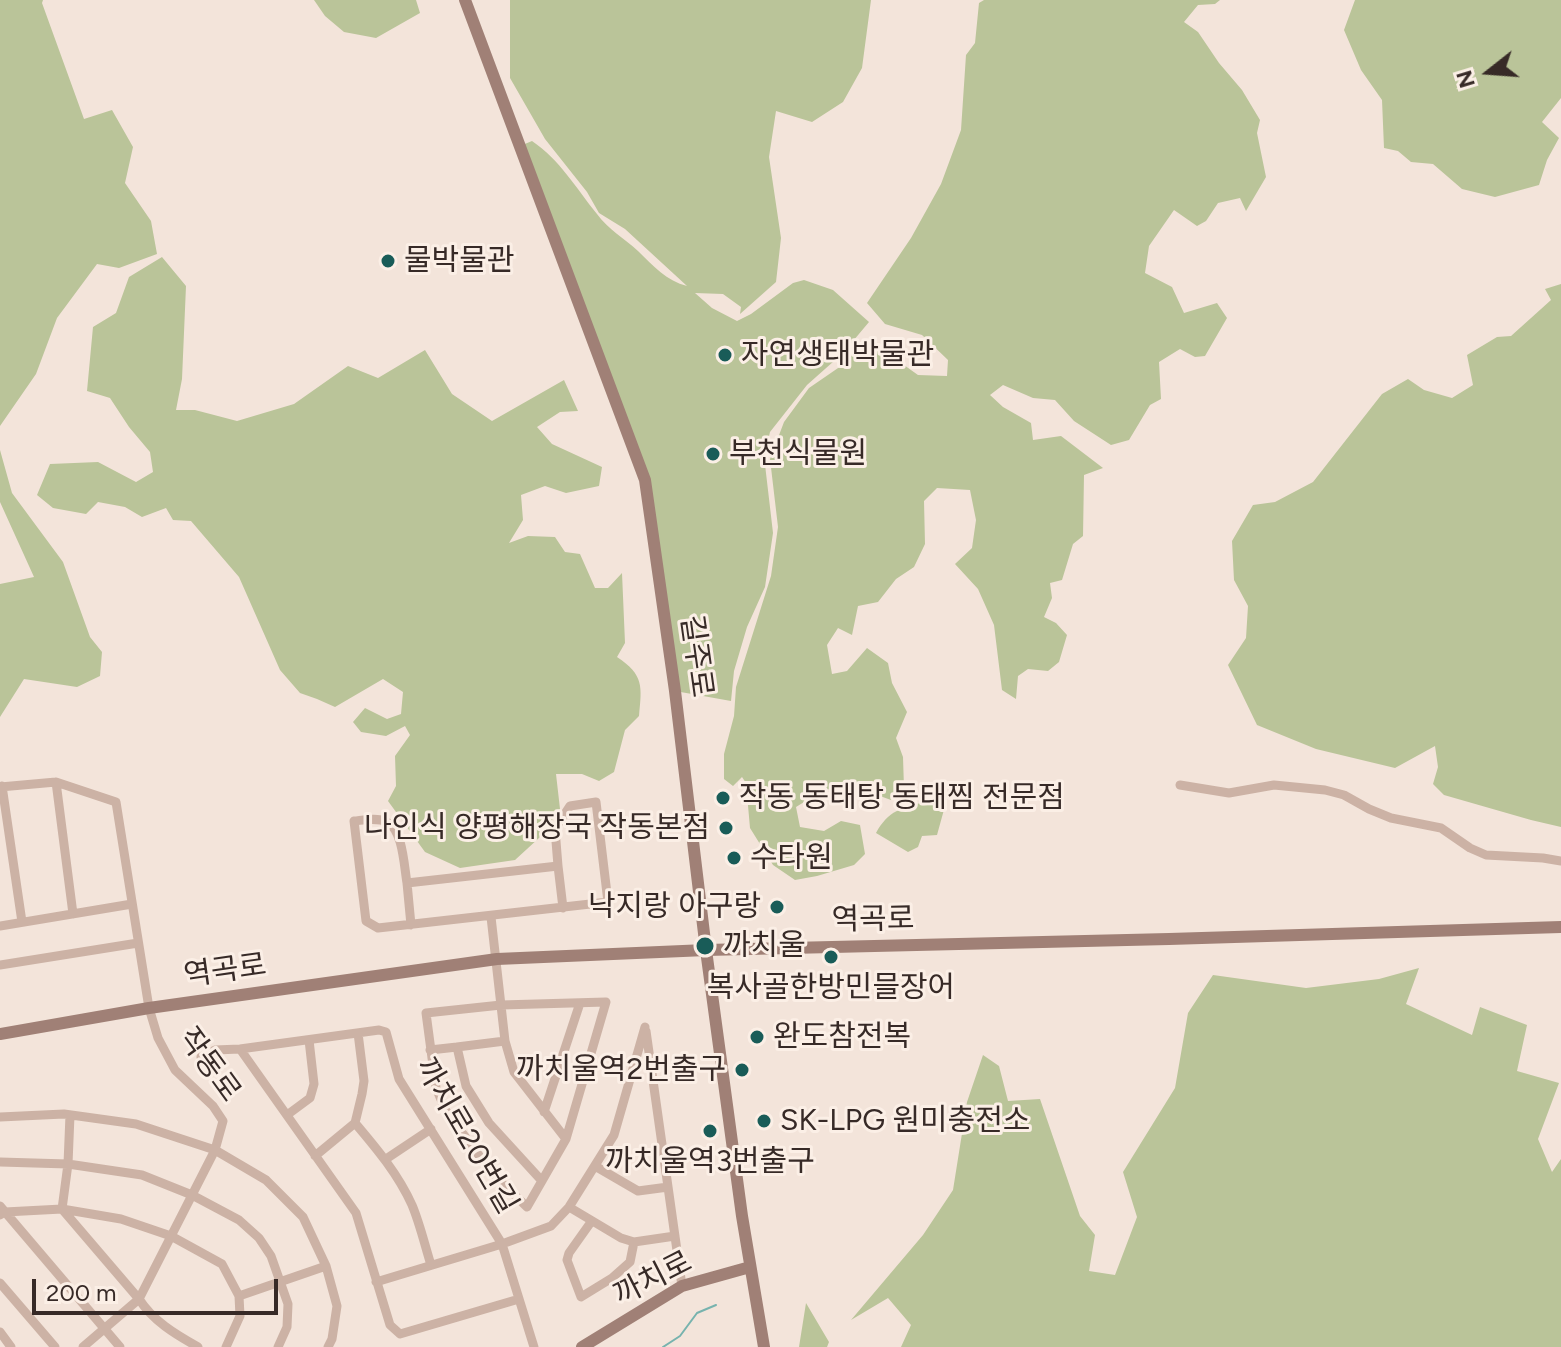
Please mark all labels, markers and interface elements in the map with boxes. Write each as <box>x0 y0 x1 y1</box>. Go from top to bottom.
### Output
north arrow <box>1449 32 1529 112</box>
text: N <box>1450 67 1481 91</box>
place label: 물박물관 <box>404 243 514 279</box>
marker: 물박물관 <box>379 252 397 270</box>
place label: 자연생태박물관 <box>741 337 934 373</box>
marker: 자연생태박물관 <box>716 346 734 364</box>
place label: 부천식물원 <box>729 436 867 472</box>
marker: 부천식물원 <box>704 445 722 463</box>
street label: 길주로 <box>672 612 720 700</box>
place label: 작동 동태탕 동태찜 전문점 <box>739 780 1065 816</box>
marker: 작동 동태탕 동태찜 전문점 <box>714 789 732 807</box>
place label: 나인식 양평해장국 작동본점 <box>364 810 710 846</box>
marker: 나인식 양평해장국 작동본점 <box>717 819 735 837</box>
place label: 수타원 <box>750 840 833 876</box>
marker: 수타원 <box>725 849 743 867</box>
place label: 낙지랑 아구랑 <box>588 889 761 925</box>
marker: 낙지랑 아구랑 <box>768 898 786 916</box>
street label: 역곡로 <box>831 901 915 939</box>
place label: 까치울 <box>723 928 806 964</box>
marker: 까치울 <box>694 935 716 957</box>
street label: 역곡로 <box>181 947 269 995</box>
marker: 복사골한방민믈장어 <box>822 948 840 966</box>
place label: 복사골한방민믈장어 <box>707 970 955 1006</box>
place label: 완도참전복 <box>773 1019 911 1055</box>
street label: 작동로 <box>170 1021 248 1109</box>
marker: 완도참전복 <box>748 1028 766 1046</box>
street label: 까치로20번길 <box>407 1052 525 1220</box>
place label: 까치울역2번출구 <box>516 1052 726 1088</box>
marker: 까치울역2번출구 <box>733 1061 751 1079</box>
place label: SK-LPG 원미충전소 <box>780 1103 1030 1139</box>
marker: SK-LPG 원미충전소 <box>755 1112 773 1130</box>
marker: 까치울역3번출구 <box>701 1122 719 1140</box>
place label: 까치울역3번출구 <box>605 1144 815 1180</box>
street label: 까치로 <box>608 1244 698 1314</box>
scale bar <box>36 1263 282 1313</box>
text: 200 m <box>46 1278 117 1307</box>

